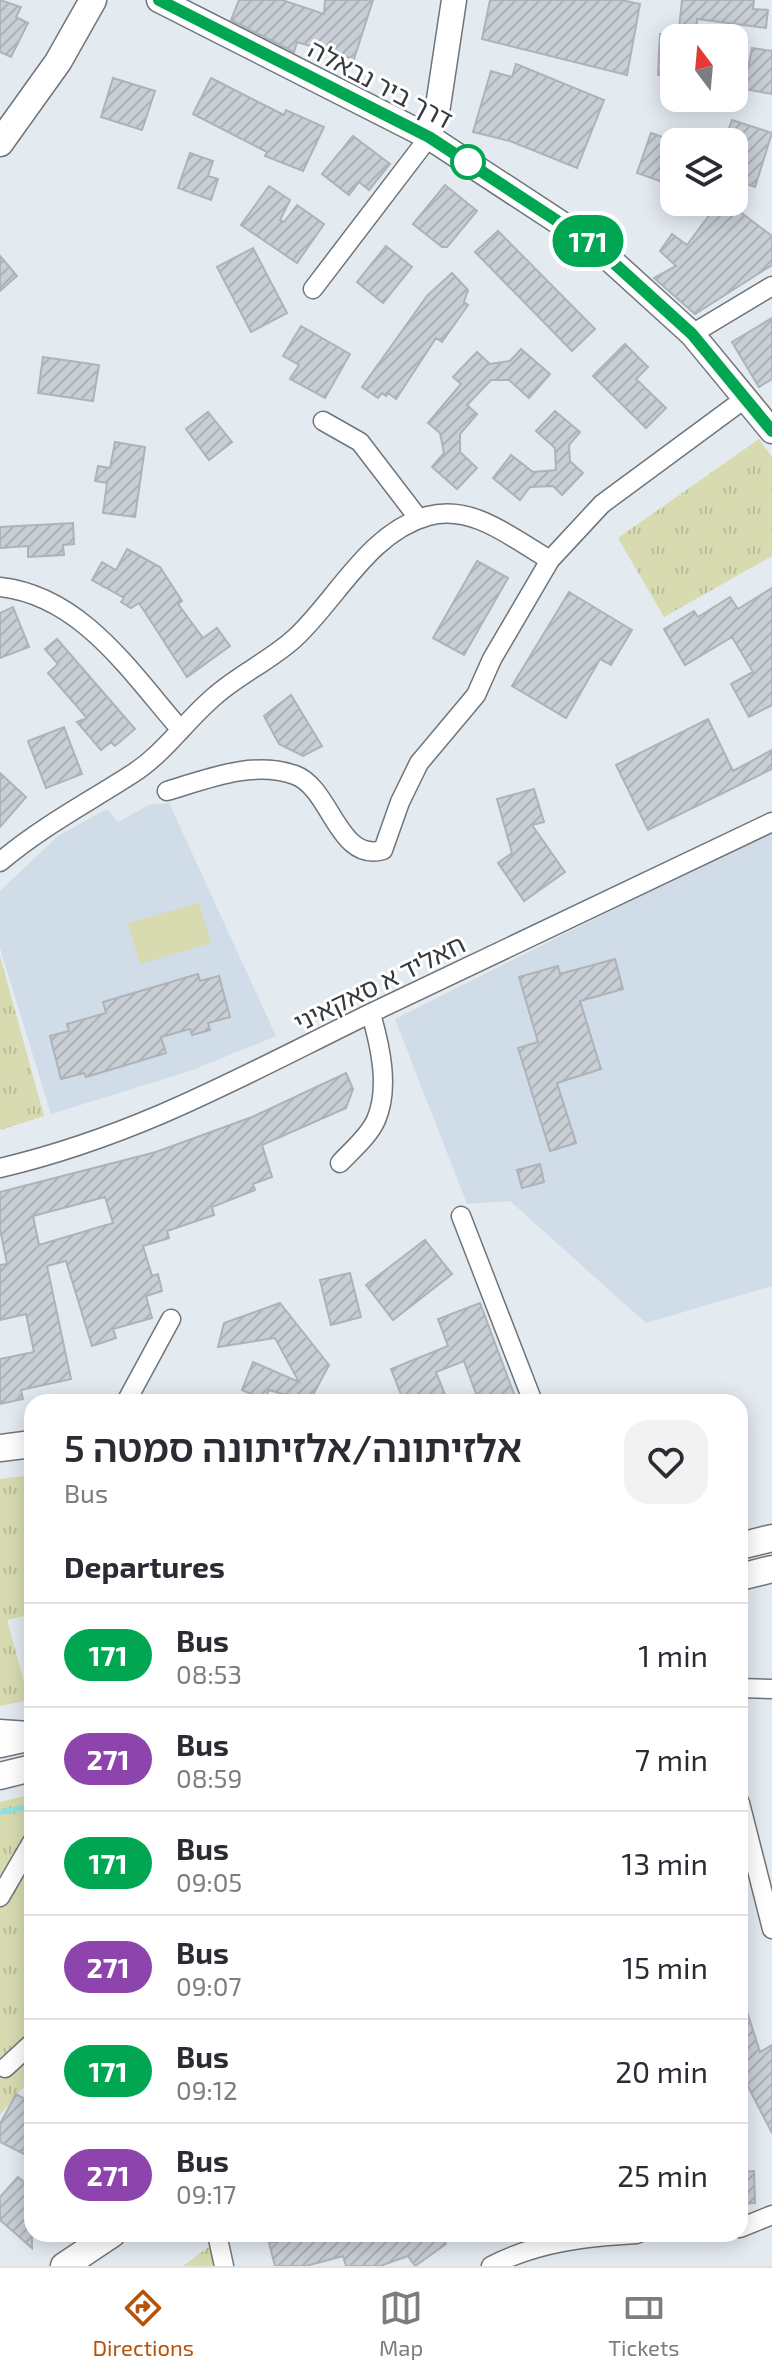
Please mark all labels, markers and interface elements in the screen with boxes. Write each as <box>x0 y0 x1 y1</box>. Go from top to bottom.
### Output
north arrow <box>660 24 748 112</box>
map controls <box>660 24 748 216</box>
street label: דרך ביר נבאלה <box>304 32 458 134</box>
button: layers <box>660 128 748 216</box>
unlabelled marker <box>451 145 485 179</box>
line badge: 171 <box>542 215 634 267</box>
text: 171 <box>569 224 607 258</box>
street label: חאליד א סאקאיני <box>288 927 470 1037</box>
button: heart <box>624 1420 708 1504</box>
text: אלזיתונה/אלזיתונה סמטה 5 <box>64 1424 522 1470</box>
text: Bus <box>64 1477 108 1508</box>
text: Departures <box>64 1548 225 1584</box>
text: Bus <box>176 1622 229 1658</box>
text: 1 min <box>638 1637 708 1673</box>
text: 171 <box>89 1638 127 1672</box>
text: 08:53 <box>176 1658 242 1689</box>
text: Bus <box>176 1726 229 1762</box>
text: 7 min <box>635 1741 708 1777</box>
text: 271 <box>86 1742 130 1776</box>
text: 08:59 <box>176 1762 242 1793</box>
text: Bus <box>176 1830 229 1866</box>
text: 13 min <box>622 1845 708 1881</box>
text: 171 <box>89 1846 127 1880</box>
text: 09:05 <box>176 1866 242 1897</box>
text: Bus <box>176 1934 229 1970</box>
text: 15 min <box>622 1949 708 1985</box>
text: 271 <box>86 1950 130 1984</box>
text: 09:07 <box>176 1970 242 2001</box>
text: Bus <box>176 2038 229 2074</box>
text: 20 min <box>615 2053 708 2089</box>
text: 171 <box>89 2054 127 2088</box>
text: 09:12 <box>176 2074 238 2105</box>
text: Bus <box>176 2142 229 2178</box>
text: 25 min <box>617 2157 708 2193</box>
text: 271 <box>86 2158 130 2192</box>
text: 09:17 <box>176 2178 236 2209</box>
tab: Directions <box>93 2286 194 2360</box>
tab: Map <box>379 2286 423 2360</box>
tab: Tickets <box>608 2286 679 2360</box>

